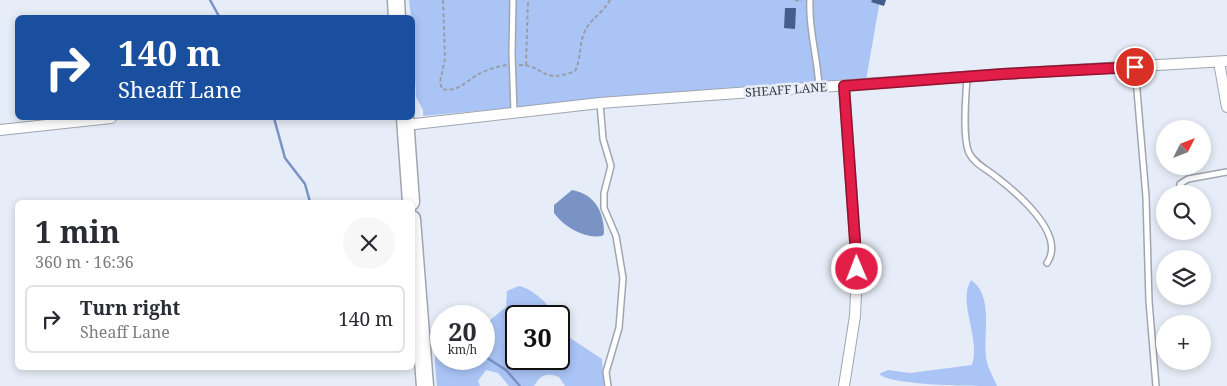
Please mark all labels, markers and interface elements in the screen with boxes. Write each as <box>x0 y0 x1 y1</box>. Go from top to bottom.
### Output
text: 140 m <box>118 29 221 76</box>
icon: right <box>35 35 100 100</box>
pin <box>1114 46 1156 88</box>
icon: arrive <box>1121 53 1149 81</box>
text: Sheaff Lane <box>118 74 241 104</box>
street label: SHEAFF LANE <box>745 78 827 101</box>
north arrow <box>1156 120 1211 175</box>
map controls <box>1156 120 1211 370</box>
button: search <box>1156 185 1211 240</box>
text: 1 min <box>35 211 120 252</box>
button: close <box>343 217 395 269</box>
position arrow <box>830 242 882 294</box>
button: layers <box>1156 250 1211 305</box>
text: 360 m · 16:36 <box>35 251 134 273</box>
text: Turn right <box>80 295 180 321</box>
icon: right <box>37 305 65 333</box>
speed limit sign: 30 <box>505 305 570 370</box>
text: 140 m <box>338 306 393 332</box>
text: 20 <box>448 314 477 348</box>
button: + <box>1156 315 1211 370</box>
text: Sheaff Lane <box>80 321 170 343</box>
text: km/h <box>448 341 477 358</box>

